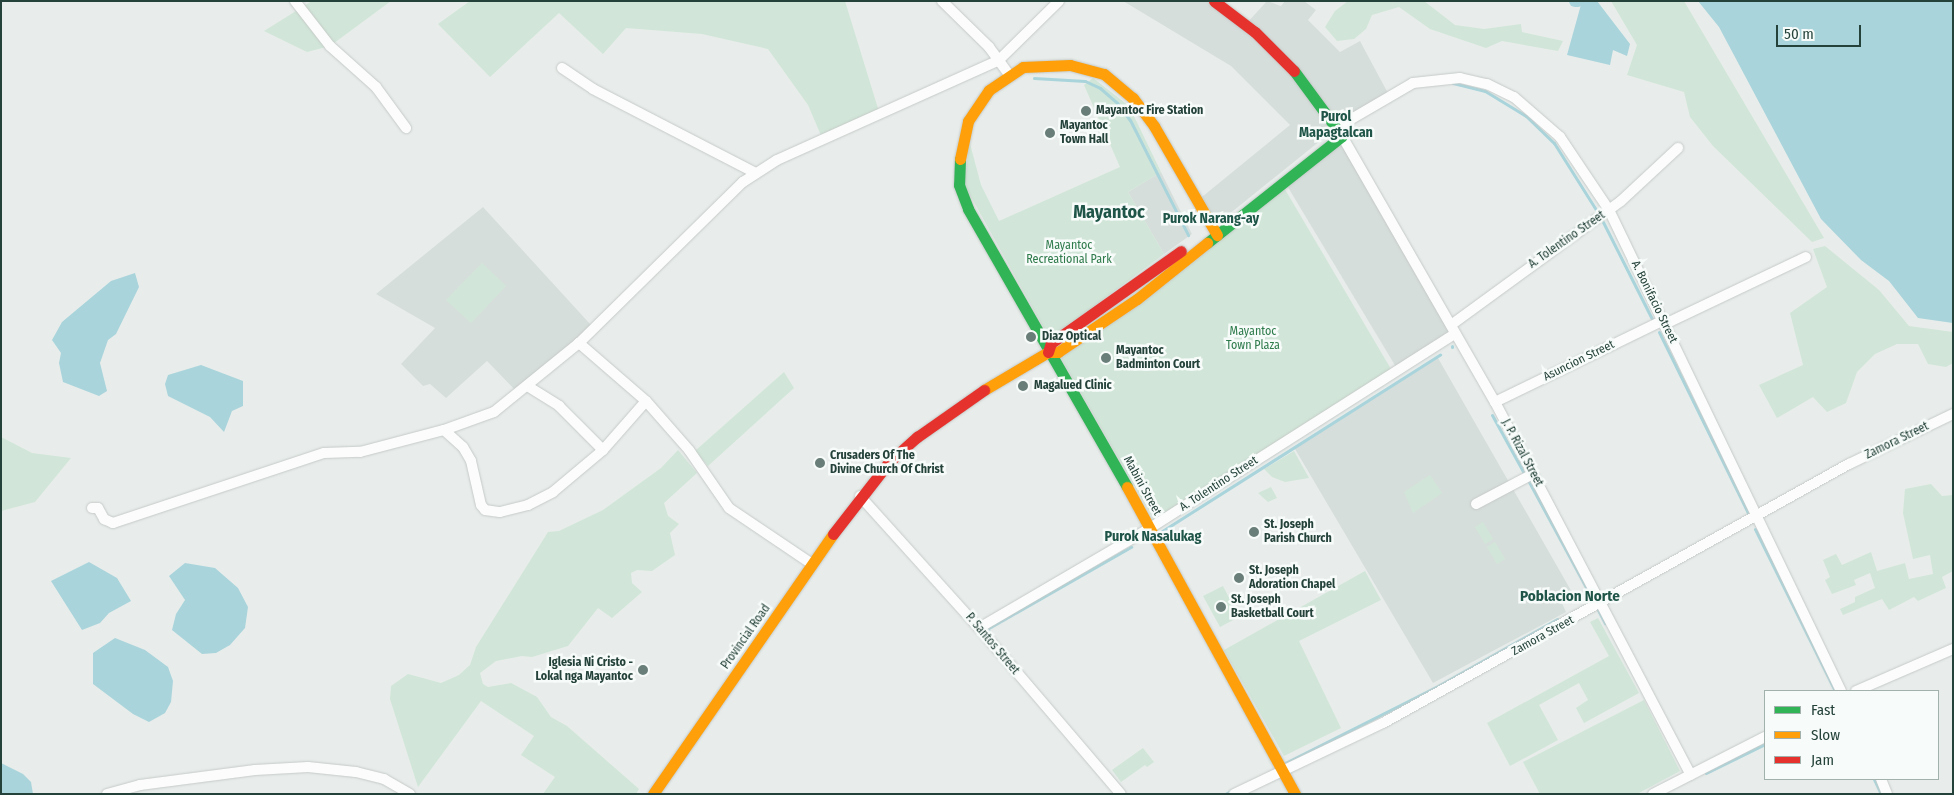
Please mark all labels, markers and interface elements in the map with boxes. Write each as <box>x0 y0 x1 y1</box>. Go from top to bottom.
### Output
scale bar <box>1779 15 1864 47</box>
text: 50 m <box>1784 25 1814 43</box>
place label: Mayantoc Fire Station <box>1096 104 1203 118</box>
marker: Mayantoc Fire Station <box>1080 105 1092 117</box>
district label: Purol Mapagtalcan <box>1299 109 1373 142</box>
place label: Mayantoc Town Hall <box>1060 119 1108 147</box>
marker: Mayantoc Town Hall <box>1044 127 1056 139</box>
district label: Mayantoc <box>1073 201 1145 223</box>
street label: A. Tolentino Street <box>1526 208 1608 272</box>
district label: Purok Narang-ay <box>1163 211 1259 227</box>
park label: Mayantoc Recreational Park <box>1026 239 1112 267</box>
street label: A. Bonifacio Street <box>1628 258 1680 346</box>
park label: Mayantoc Town Plaza <box>1226 325 1280 353</box>
marker: Diaz Optical <box>1024 330 1038 344</box>
place label: Diaz Optical <box>1042 330 1101 344</box>
street label: Asuncion Street <box>1541 338 1617 384</box>
place label: Mayantoc Badminton Court <box>1116 344 1200 372</box>
marker: Mayantoc Badminton Court <box>1100 352 1112 364</box>
marker: Magalued Clinic <box>1016 379 1030 393</box>
place label: Magalued Clinic <box>1034 379 1112 393</box>
street label: J. P. Rizal Street <box>1498 417 1546 489</box>
street label: Zamora Street <box>1863 419 1931 463</box>
place label: Crusaders Of The Divine Church Of Christ <box>830 449 944 477</box>
street label: A. Tolentino Street <box>1177 453 1261 515</box>
street label: Mabini Street <box>1120 454 1164 518</box>
marker: Crusaders Of The Divine Church Of Christ <box>814 457 826 469</box>
place label: St. Joseph Parish Church <box>1264 518 1332 546</box>
marker: St. Joseph Parish Church <box>1248 526 1260 538</box>
district label: Purok Nasalukag <box>1105 529 1201 545</box>
place label: St. Joseph Adoration Chapel <box>1249 564 1335 592</box>
marker: St. Joseph Adoration Chapel <box>1233 572 1245 584</box>
district label: Poblacion Norte <box>1520 588 1620 606</box>
place label: St. Joseph Basketball Court <box>1231 593 1314 621</box>
marker: St. Joseph Basketball Court <box>1215 601 1227 613</box>
street label: Provincial Road <box>718 602 774 672</box>
street label: P. Santos Street <box>962 610 1022 678</box>
street label: Zamora Street <box>1509 613 1577 659</box>
place label: Iglesia Ni Cristo - Lokal nga Mayantoc <box>535 656 633 684</box>
marker: Iglesia Ni Cristo - Lokal nga Mayantoc <box>637 664 649 676</box>
legend <box>1764 690 1939 780</box>
text: Fast <box>1811 701 1835 719</box>
text: Slow <box>1811 726 1840 744</box>
text: Jam <box>1811 751 1834 769</box>

